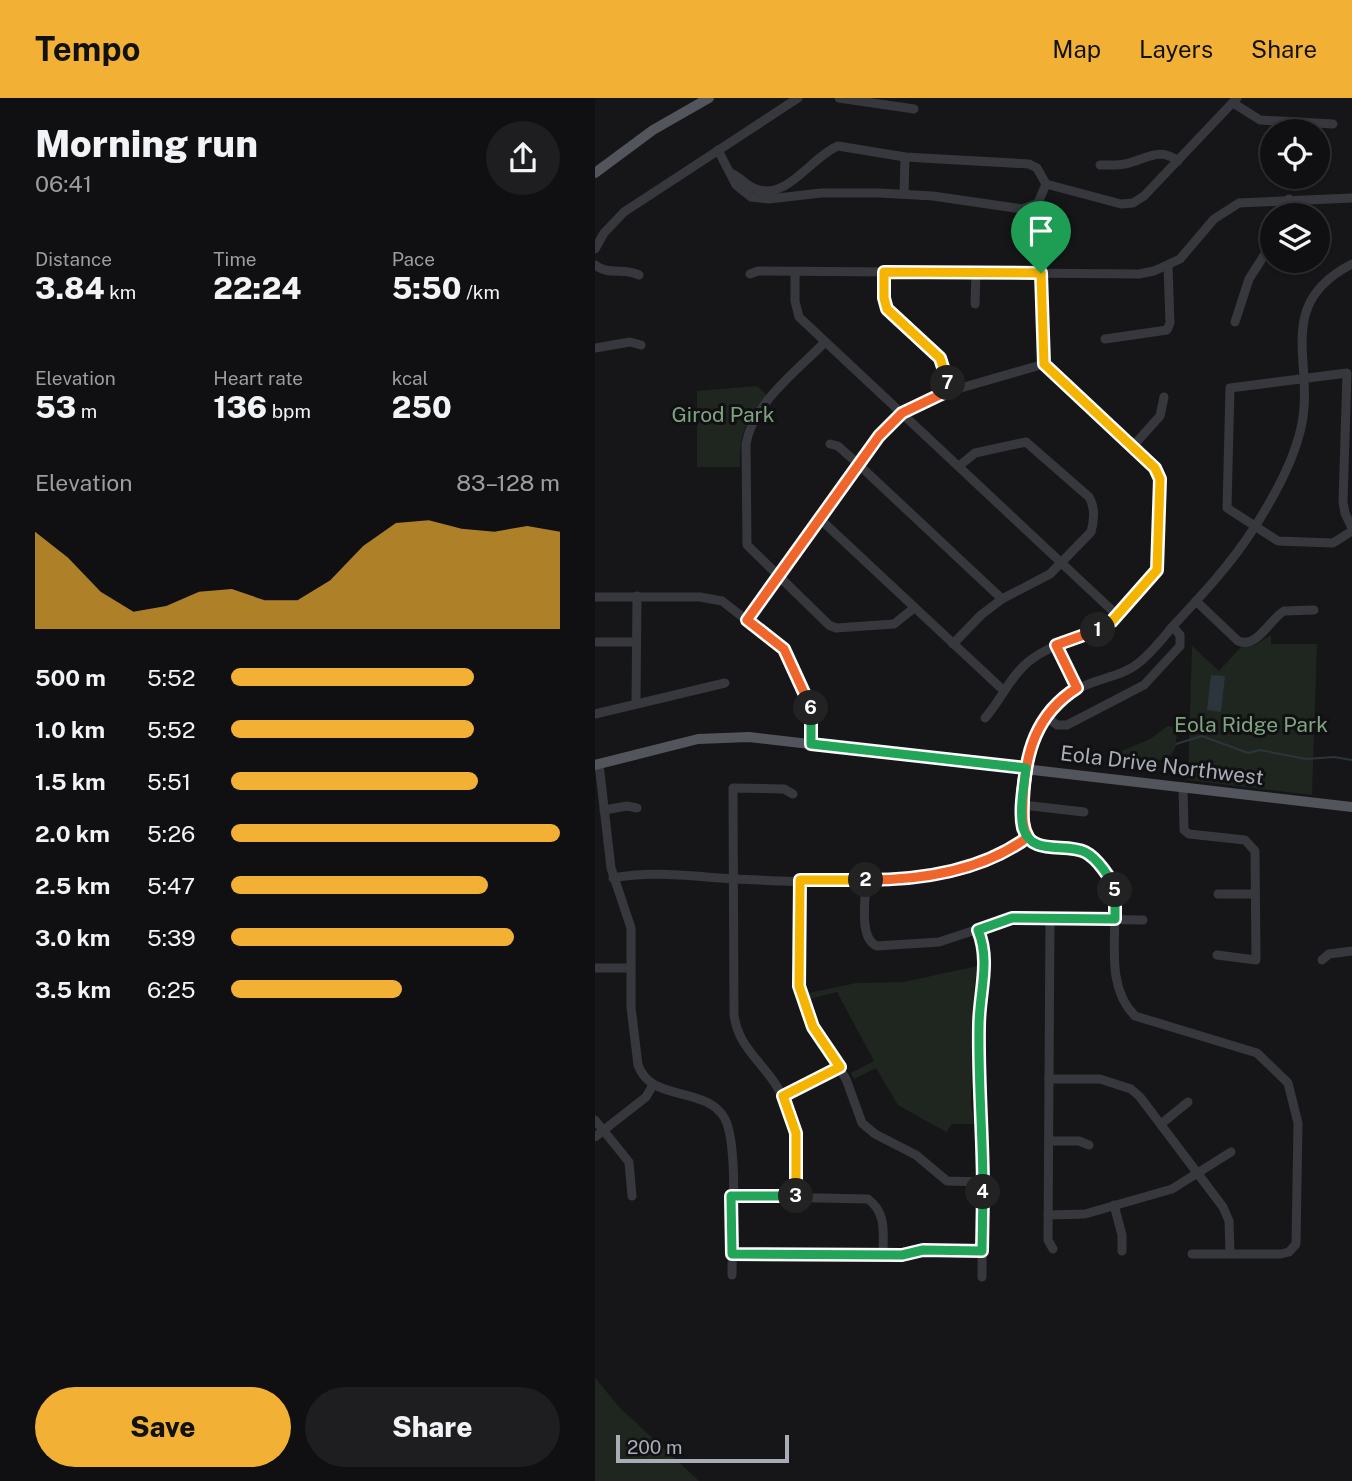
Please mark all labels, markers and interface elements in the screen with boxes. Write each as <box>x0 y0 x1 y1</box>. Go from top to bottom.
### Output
text: Tempo <box>35 30 140 68</box>
text: Map <box>1052 35 1101 63</box>
text: Layers <box>1139 35 1213 63</box>
text: Share <box>1251 35 1317 63</box>
map controls <box>1260 119 1330 273</box>
button: locate <box>1260 119 1330 189</box>
text: Morning run <box>35 121 258 166</box>
button: share <box>486 121 560 195</box>
text: 06:41 <box>35 170 92 197</box>
pin <box>1011 201 1071 273</box>
button: layers <box>1260 203 1330 273</box>
icon: arrive <box>1022 212 1060 250</box>
text: Distance <box>35 248 112 270</box>
text: Time <box>213 248 257 270</box>
text: Pace <box>392 248 435 270</box>
text: 3.84 <box>35 270 105 306</box>
text: 22:24 <box>213 270 301 306</box>
text: 5:50 <box>392 270 462 306</box>
text: km <box>105 281 136 303</box>
text: /km <box>462 281 500 303</box>
pin: 7 <box>931 366 965 400</box>
text: Elevation <box>35 367 116 389</box>
text: Heart rate <box>213 367 303 389</box>
text: kcal <box>392 367 428 389</box>
text: 7 <box>942 371 953 393</box>
text: 53 <box>35 389 76 425</box>
text: 136 <box>213 389 267 425</box>
text: 250 <box>392 389 452 425</box>
text: m <box>76 400 97 422</box>
text: bpm <box>267 400 311 422</box>
park label: Girod Park <box>671 402 775 427</box>
text: Elevation <box>35 469 133 496</box>
text: 83–128 m <box>456 469 560 496</box>
pin: 1 <box>1081 612 1115 648</box>
text: 1 <box>1093 618 1102 640</box>
text: 500 m <box>35 664 106 691</box>
text: 5:52 <box>147 664 195 691</box>
pin: 6 <box>793 690 829 726</box>
text: 6 <box>804 696 817 718</box>
park label: Eola Ridge Park <box>1174 712 1328 737</box>
text: 1.0 km <box>35 716 105 743</box>
text: 5:52 <box>147 716 195 743</box>
street label: Eola Drive Northwest <box>1059 740 1265 790</box>
text: 1.5 km <box>35 768 106 795</box>
text: 5:51 <box>147 768 191 795</box>
text: 2.0 km <box>35 820 110 847</box>
text: 5:26 <box>147 820 195 847</box>
pin: 2 <box>849 862 883 898</box>
text: 2 <box>859 868 872 890</box>
text: 2.5 km <box>35 872 110 899</box>
text: 5:47 <box>147 872 195 899</box>
pin: 5 <box>1098 872 1133 908</box>
text: 5 <box>1108 878 1121 900</box>
text: 3.0 km <box>35 924 110 951</box>
text: 5:39 <box>147 924 196 951</box>
text: 3.5 km <box>35 976 111 1003</box>
text: 6:25 <box>147 976 195 1003</box>
pin: 4 <box>965 1174 1001 1210</box>
pin: 3 <box>779 1178 813 1214</box>
text: 4 <box>976 1180 989 1202</box>
text: 3 <box>789 1184 802 1206</box>
button: Save <box>35 1387 291 1467</box>
button: Share <box>305 1387 560 1467</box>
scale bar <box>616 1432 789 1464</box>
text: 200 m <box>627 1436 683 1458</box>

